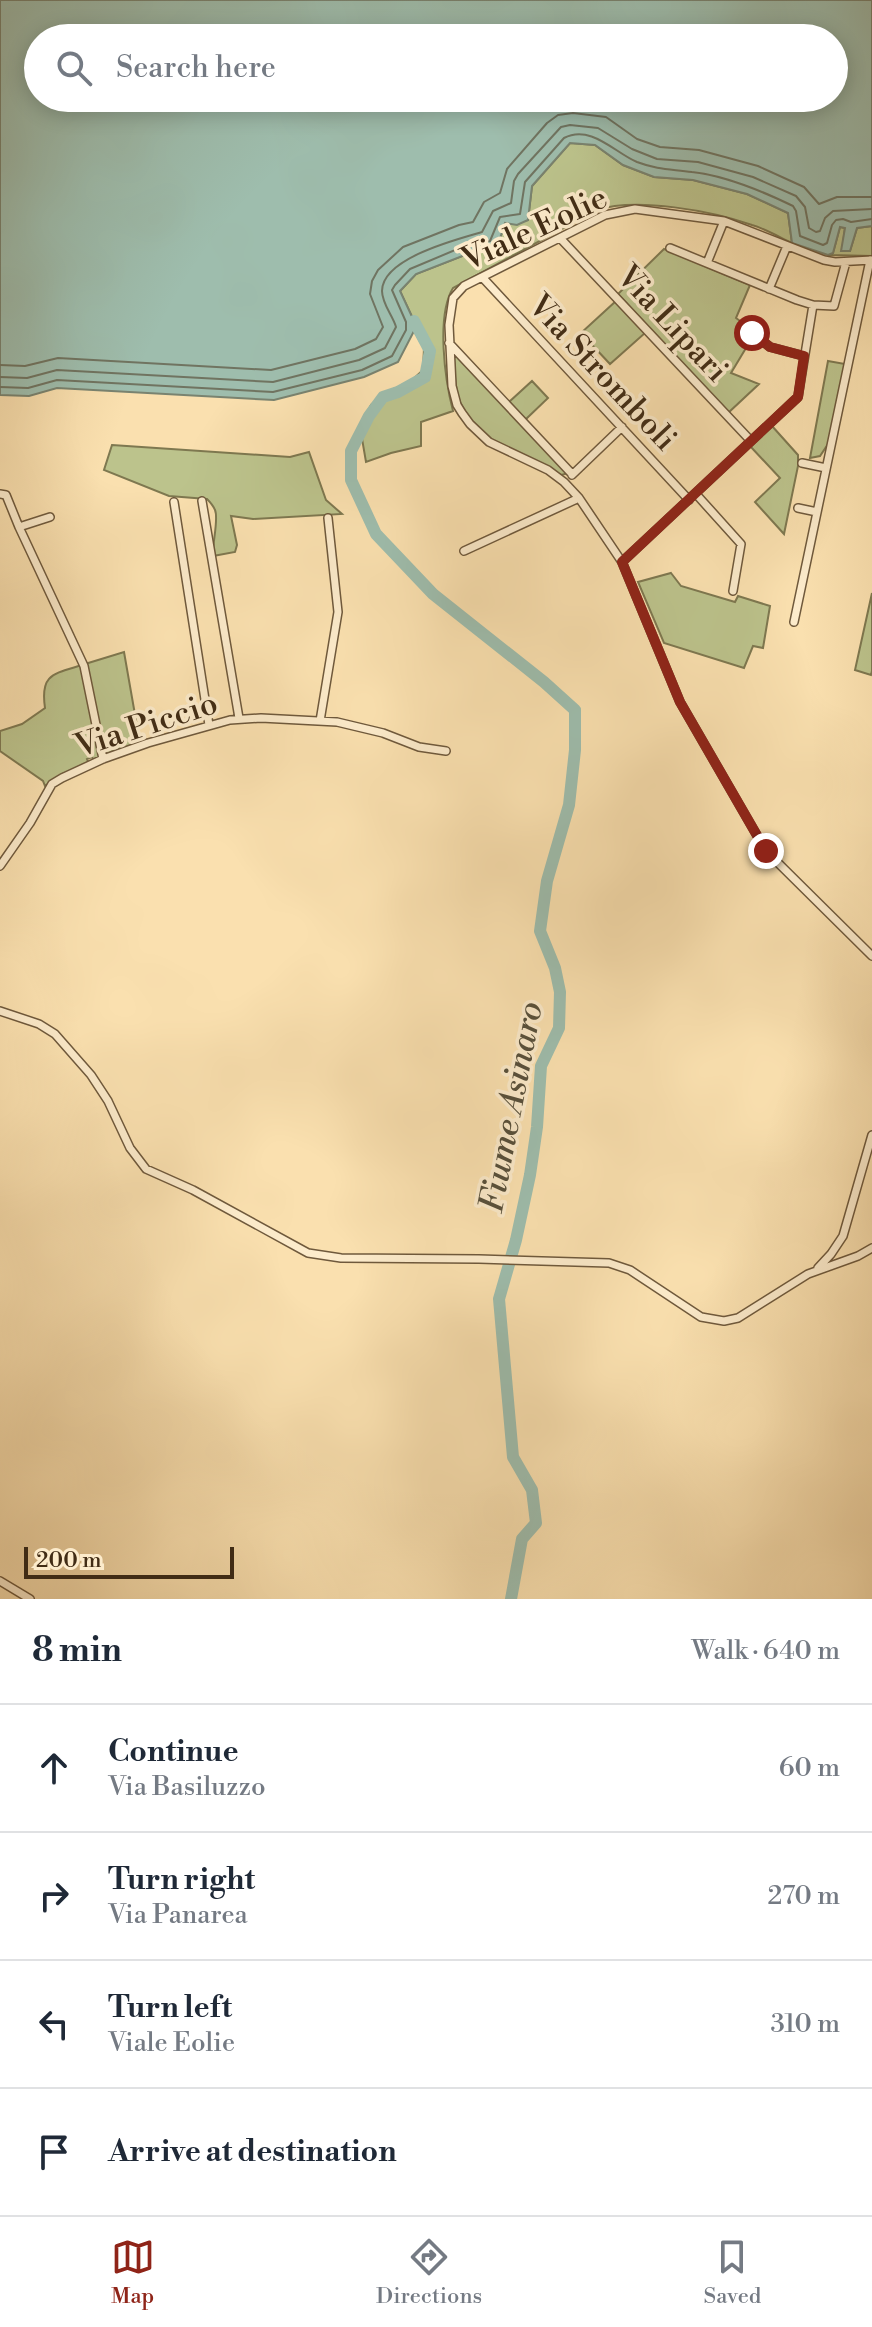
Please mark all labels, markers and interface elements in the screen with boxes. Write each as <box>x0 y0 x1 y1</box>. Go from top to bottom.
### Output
search box <box>24 24 848 112</box>
icon: search <box>52 46 96 90</box>
text: Search here <box>116 49 276 87</box>
street label: Viale Eolie <box>454 178 614 280</box>
street label: Via Lipari <box>607 256 737 391</box>
street label: Via Stromboli <box>519 285 685 459</box>
route start <box>734 315 770 351</box>
street label: Via Piccio <box>69 683 223 767</box>
route end <box>748 833 784 869</box>
water label: Fiume Asinaro <box>471 998 553 1216</box>
scale bar <box>24 1543 234 1579</box>
text: 200 m <box>36 1547 102 1574</box>
text: 8 min <box>32 1630 122 1672</box>
text: Walk · 640 m <box>692 1635 840 1667</box>
text: Continue <box>108 1733 239 1771</box>
icon: ahead <box>32 1746 76 1790</box>
text: 60 m <box>779 1752 840 1784</box>
text: Via Basiluzzo <box>108 1771 266 1803</box>
text: Turn right <box>108 1861 255 1899</box>
icon: right <box>32 1874 76 1918</box>
text: 270 m <box>767 1880 840 1912</box>
text: Via Panarea <box>108 1899 248 1931</box>
text: Turn left <box>108 1989 232 2027</box>
icon: left <box>32 2002 76 2046</box>
text: 310 m <box>771 2008 840 2040</box>
text: Viale Eolie <box>108 2027 235 2059</box>
icon: arrive <box>32 2130 76 2174</box>
text: Arrive at destination <box>108 2133 397 2171</box>
tab: Map <box>111 2235 155 2310</box>
tab: Directions <box>376 2235 482 2310</box>
tab: Saved <box>704 2235 761 2310</box>

